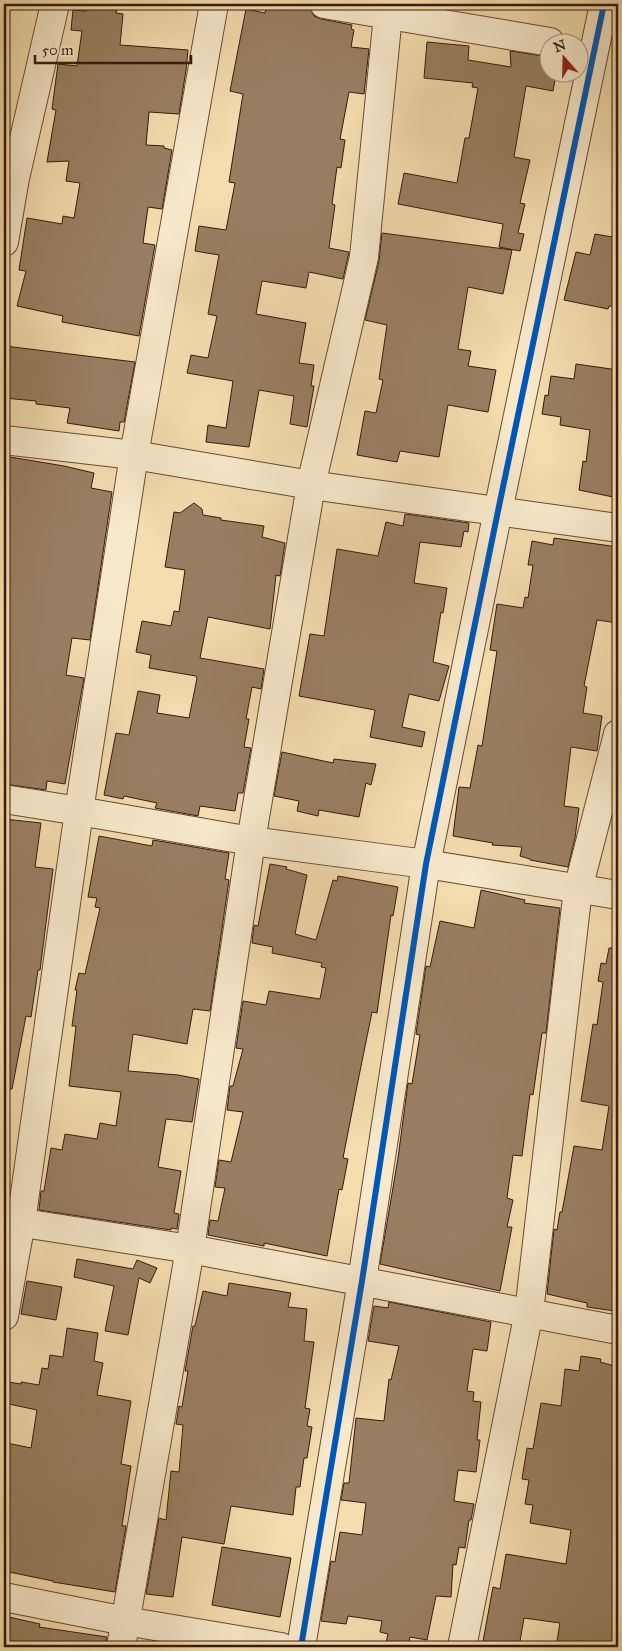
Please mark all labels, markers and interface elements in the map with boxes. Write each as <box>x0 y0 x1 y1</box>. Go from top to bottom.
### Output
scale bar <box>35 32 191 64</box>
north arrow <box>540 32 590 82</box>
text: N <box>551 36 568 56</box>
text: 50 m <box>42 41 74 59</box>

